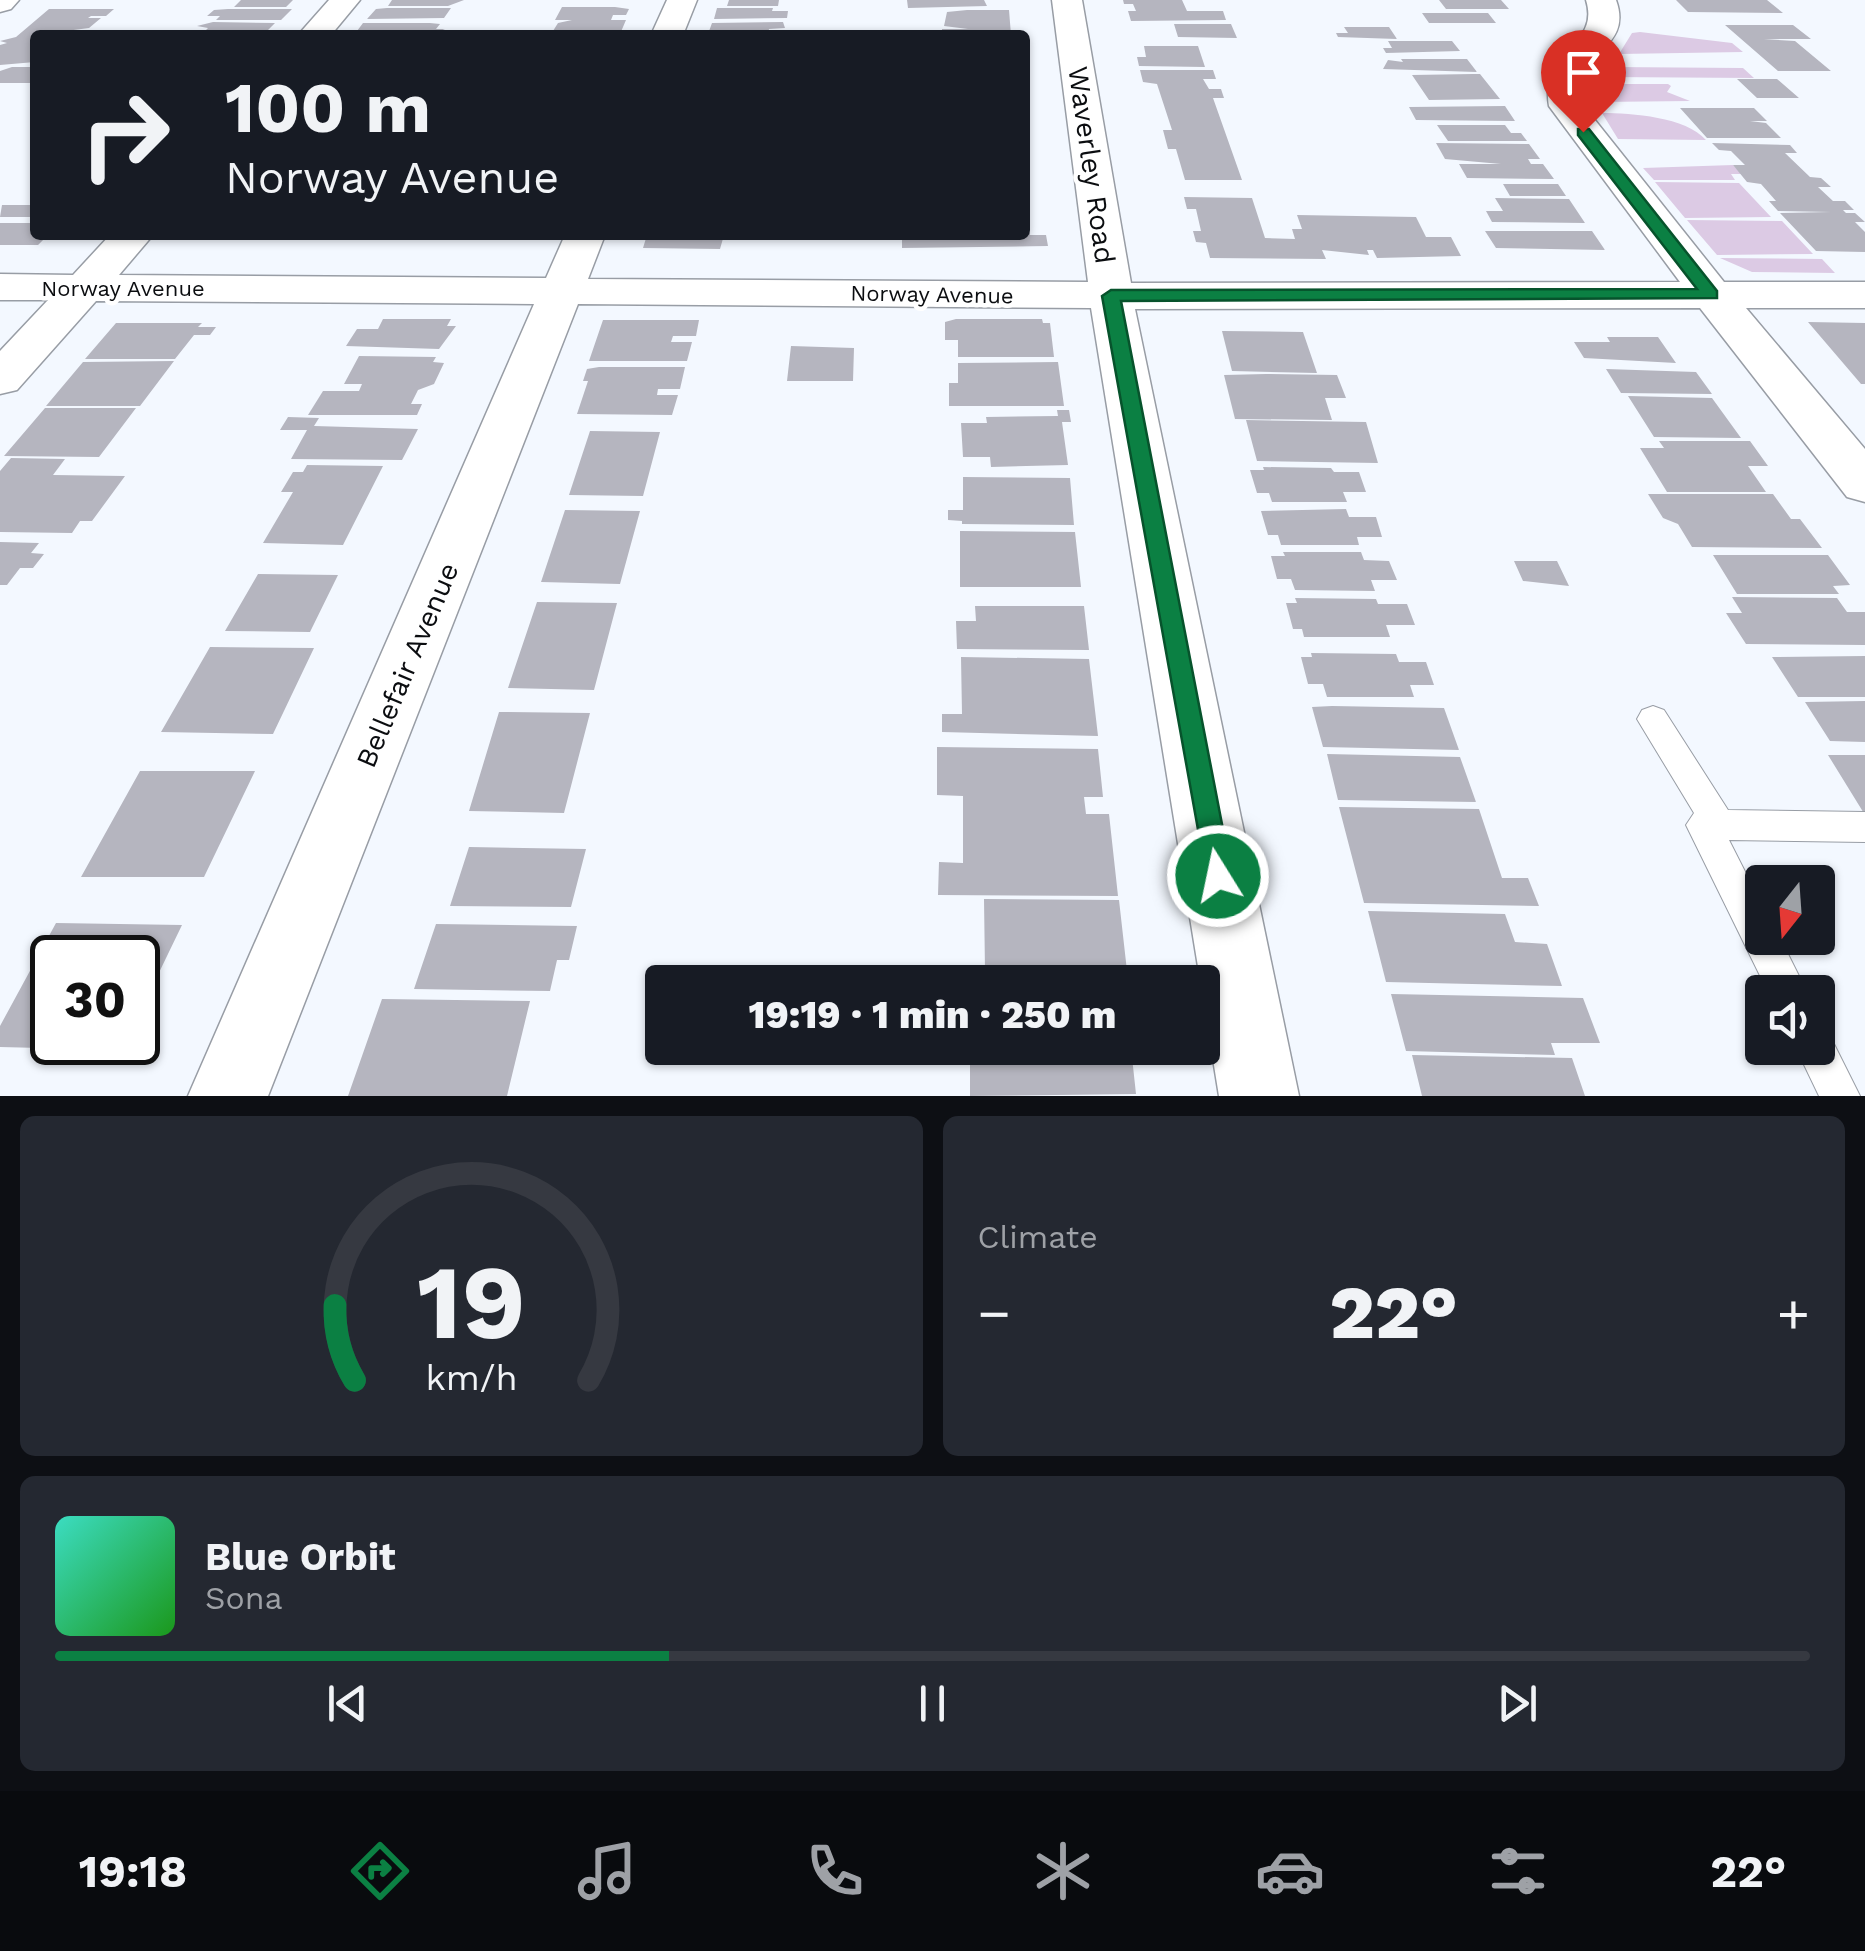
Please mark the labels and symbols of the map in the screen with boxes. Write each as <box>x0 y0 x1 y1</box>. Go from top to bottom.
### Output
pin <box>1541 30 1626 133</box>
street label: Waverley Road <box>1061 64 1122 266</box>
street label: Norway Avenue <box>41 276 205 301</box>
street label: Norway Avenue <box>850 281 1014 308</box>
street label: Bellefair Avenue <box>349 558 465 773</box>
position arrow <box>1166 824 1270 928</box>
north arrow <box>1745 865 1835 955</box>
speed limit sign: 30 <box>30 935 160 1065</box>

